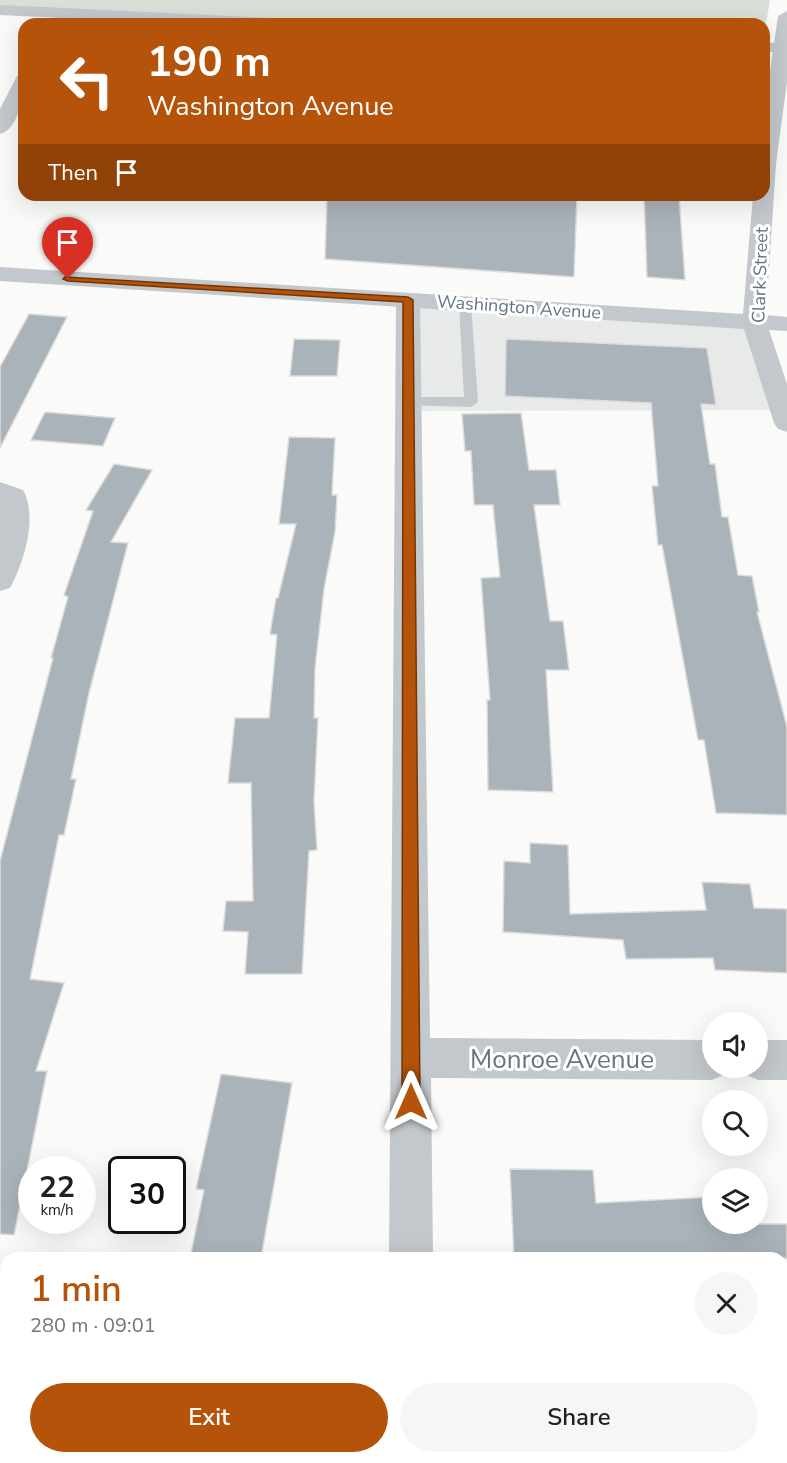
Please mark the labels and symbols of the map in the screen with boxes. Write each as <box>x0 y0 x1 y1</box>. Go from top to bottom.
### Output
pin <box>42 217 93 279</box>
street label: Clark Street <box>746 226 774 323</box>
street label: Washington Avenue <box>436 289 602 325</box>
street label: Monroe Avenue <box>470 1042 654 1077</box>
position arrow <box>379 1070 443 1134</box>
speed limit sign: 30 <box>108 1156 186 1234</box>

